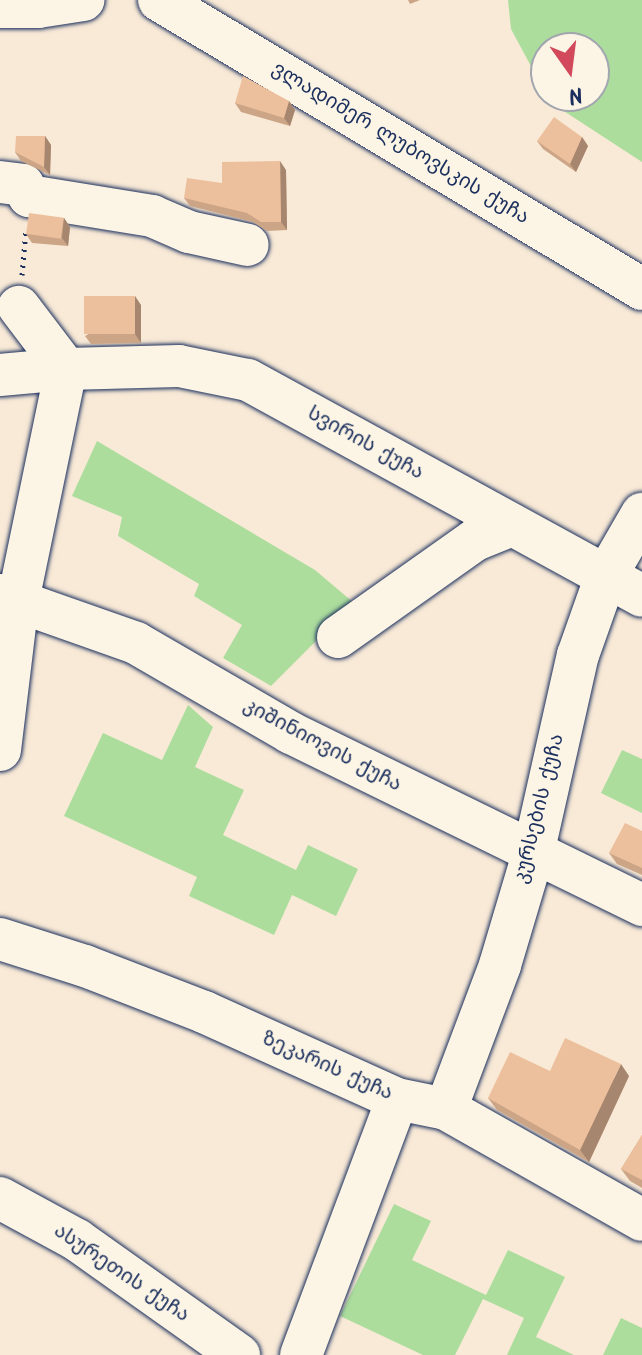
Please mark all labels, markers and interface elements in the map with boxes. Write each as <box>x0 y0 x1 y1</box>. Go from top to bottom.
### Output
north arrow <box>530 32 610 112</box>
street label: ვლადიმერ ლუბოვსკის ქუჩა <box>267 58 533 230</box>
text: N <box>564 75 586 112</box>
street label: სვირის ქუჩა <box>303 402 427 486</box>
street label: კიშინიოვის ქუჩა <box>239 694 405 798</box>
street label: კურსების ქუჩა <box>510 732 570 886</box>
street label: ზეკარის ქუჩა <box>258 1027 396 1107</box>
street label: ასურეთის ქუჩა <box>49 1220 193 1328</box>

